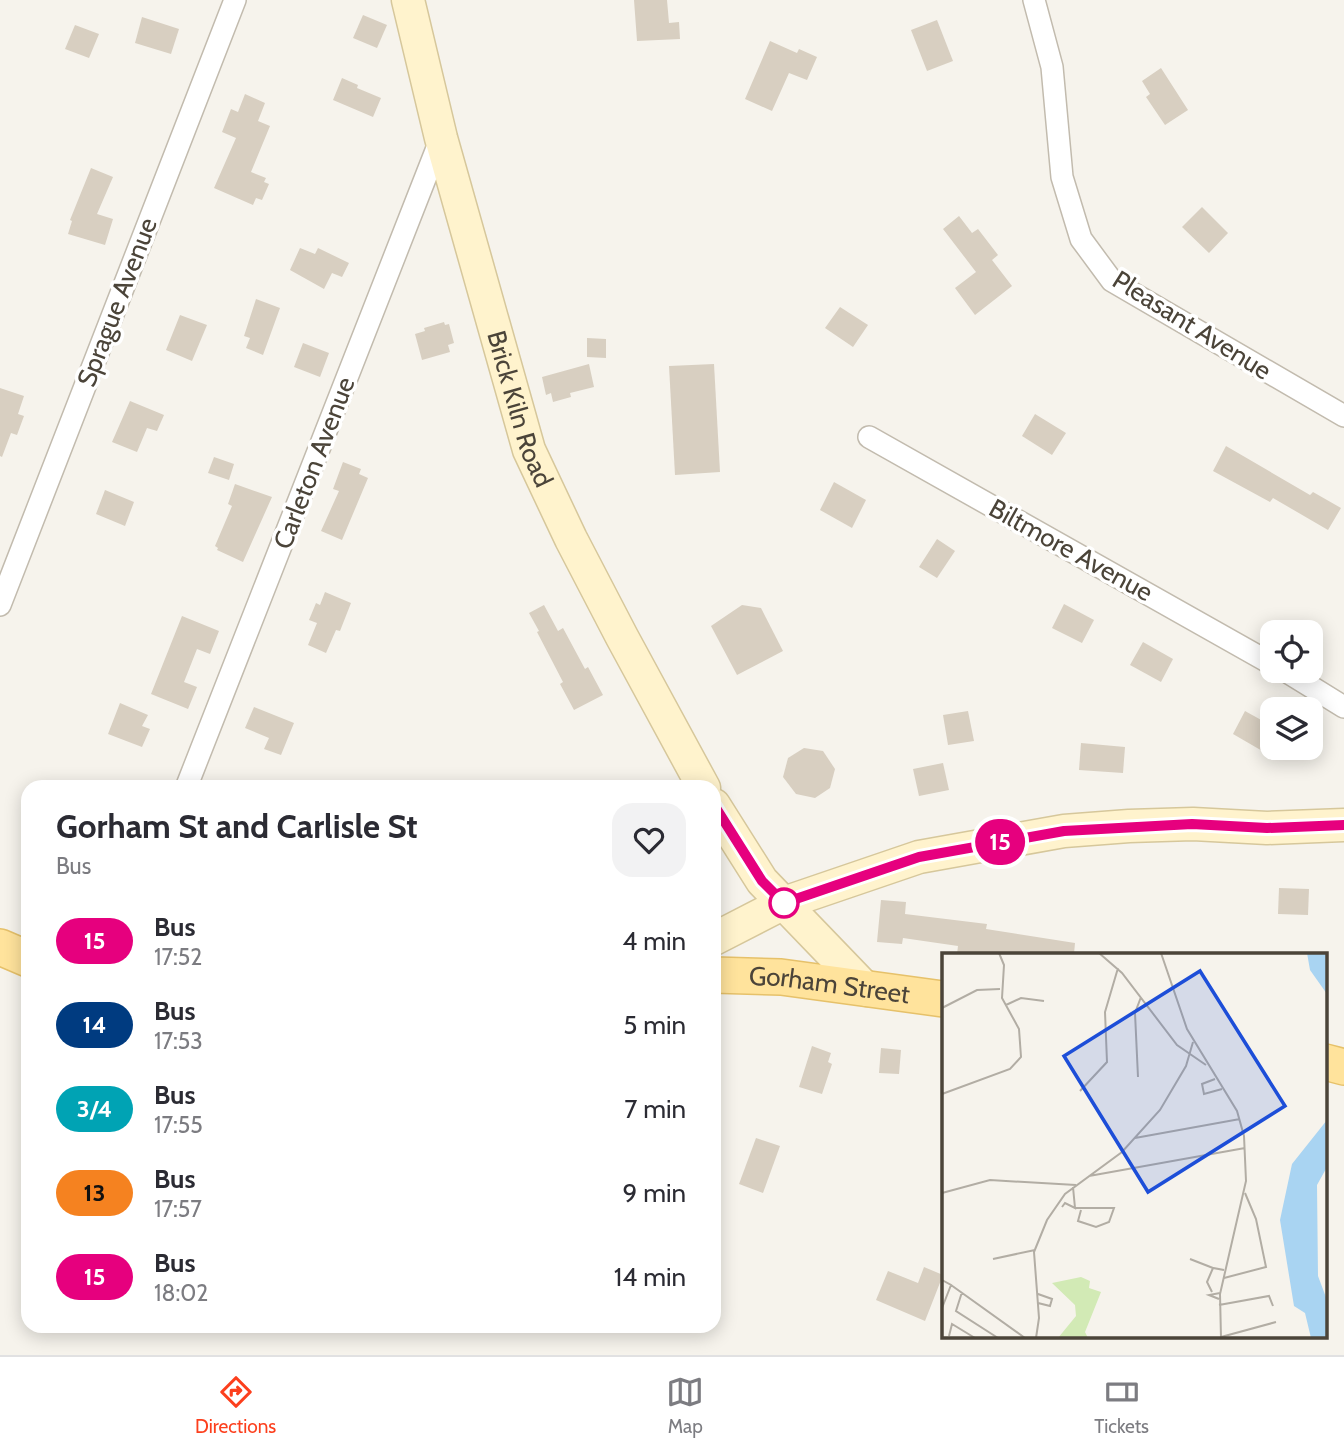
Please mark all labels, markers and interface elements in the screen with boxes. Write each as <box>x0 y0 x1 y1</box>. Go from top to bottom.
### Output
street label: Sprague Avenue <box>70 213 164 391</box>
street label: Pleasant Avenue <box>1107 263 1277 387</box>
street label: Brick Kiln Road <box>480 327 560 492</box>
street label: Carleton Avenue <box>266 372 362 554</box>
street label: Biltmore Avenue <box>984 492 1158 608</box>
map controls <box>1260 620 1323 760</box>
button: locate <box>1260 620 1323 683</box>
button: layers <box>1260 697 1323 760</box>
button: heart <box>612 803 686 877</box>
text: Gorham St and Carlisle St <box>56 806 418 846</box>
line badge: 15 <box>968 819 1032 865</box>
text: 15 <box>989 827 1011 856</box>
text: Bus <box>56 852 91 880</box>
unlabelled marker <box>769 888 799 918</box>
text: Bus <box>154 911 195 943</box>
text: 4 min <box>622 925 686 957</box>
text: 15 <box>84 926 105 955</box>
text: 17:52 <box>154 943 202 971</box>
inset map <box>942 953 1326 1338</box>
street label: Gorham Street <box>749 960 912 1010</box>
text: Bus <box>154 995 195 1027</box>
text: 5 min <box>623 1009 686 1041</box>
text: 14 <box>83 1010 106 1039</box>
text: 17:53 <box>154 1027 203 1055</box>
text: Bus <box>154 1079 195 1111</box>
text: 7 min <box>624 1093 686 1125</box>
text: 3/4 <box>77 1094 112 1123</box>
text: 17:55 <box>154 1111 203 1139</box>
text: Bus <box>154 1163 195 1195</box>
text: 9 min <box>623 1177 686 1209</box>
text: 13 <box>84 1178 105 1207</box>
text: 17:57 <box>154 1195 202 1223</box>
text: Bus <box>154 1247 195 1279</box>
text: 14 min <box>614 1261 686 1293</box>
text: 15 <box>84 1262 105 1291</box>
text: 18:02 <box>154 1279 208 1307</box>
tab: Directions <box>195 1373 276 1438</box>
tab: Map <box>666 1373 704 1438</box>
tab: Tickets <box>1094 1373 1149 1438</box>

